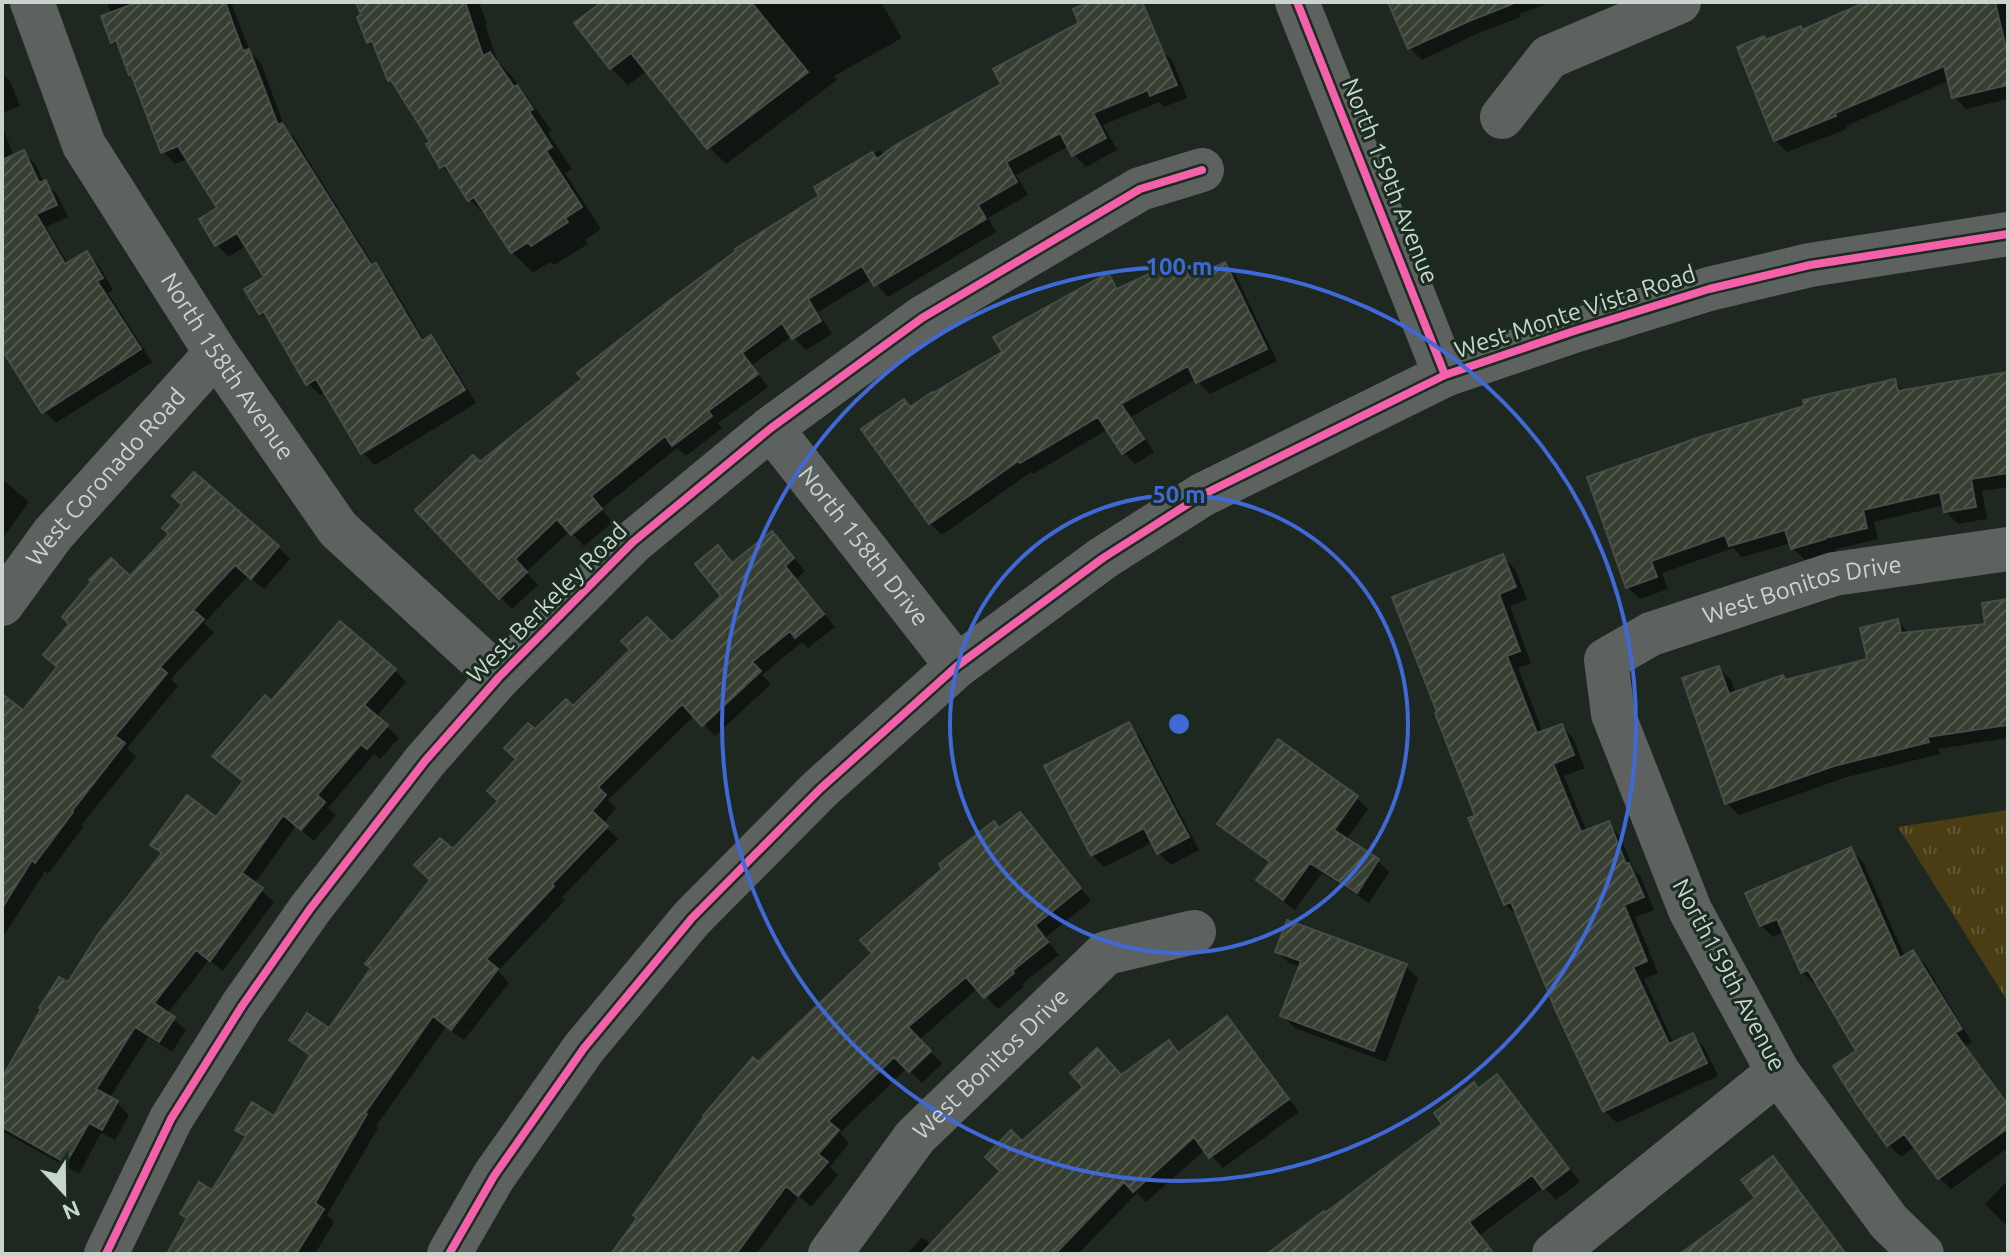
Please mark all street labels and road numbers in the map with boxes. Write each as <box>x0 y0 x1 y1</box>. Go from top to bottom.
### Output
street label: North 159th Avenue <box>1337 74 1444 287</box>
street label: West Monte Vista Road <box>1451 260 1699 363</box>
street label: North 158th Avenue <box>156 268 300 465</box>
street label: West Coronado Road <box>20 383 191 571</box>
street label: North 158th Drive <box>793 461 934 631</box>
street label: West Berkeley Road <box>461 517 632 688</box>
street label: West Bonitos Drive <box>1699 550 1903 629</box>
street label: North159th Avenue <box>1667 874 1791 1075</box>
street label: West Bonitos Drive <box>907 983 1074 1145</box>

